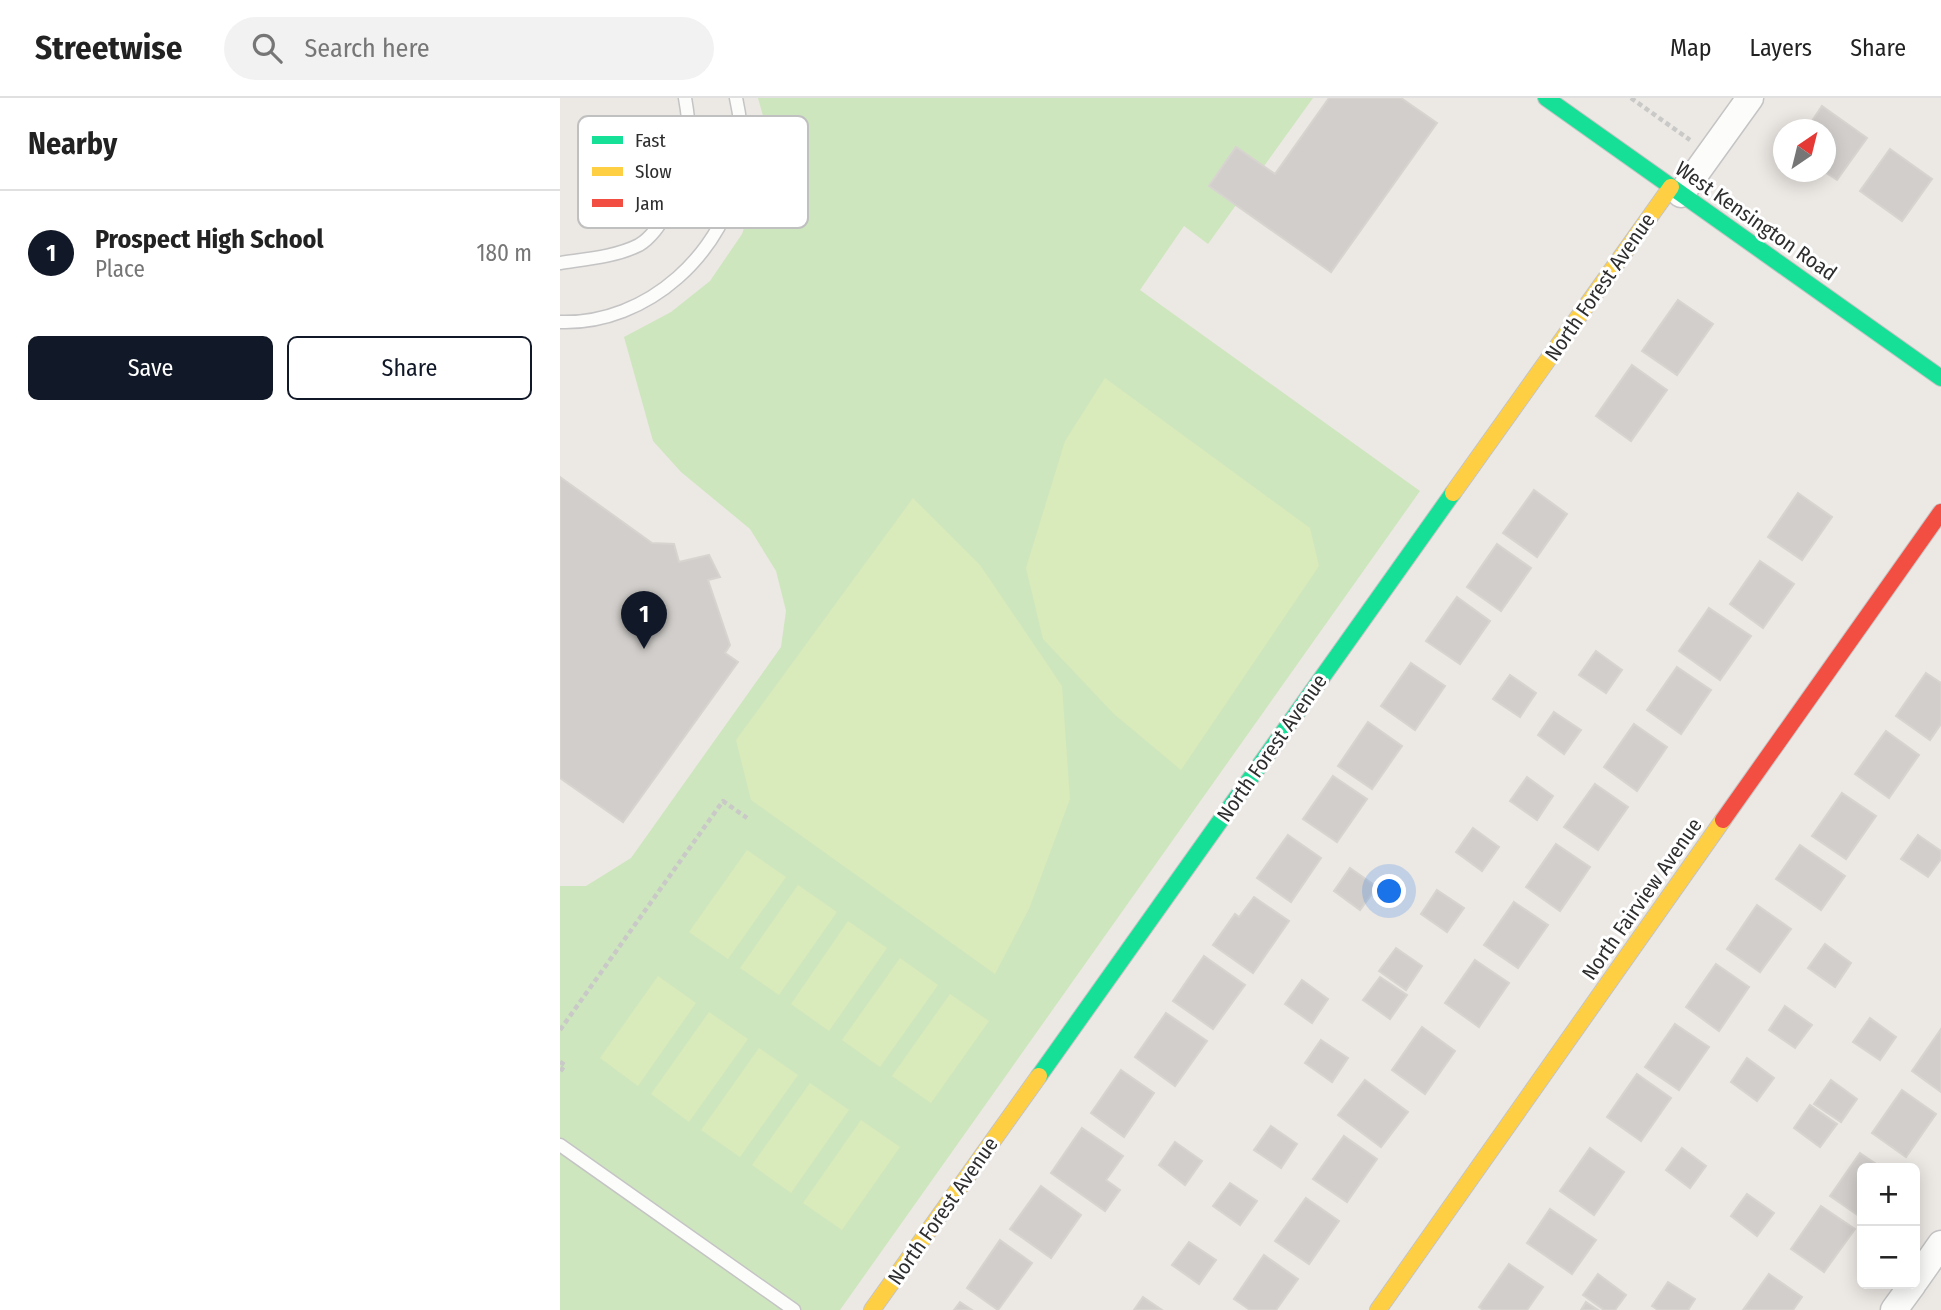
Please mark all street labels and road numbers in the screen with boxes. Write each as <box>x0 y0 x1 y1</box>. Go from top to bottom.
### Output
street label: West Kensington Road <box>1670 156 1842 286</box>
street label: North Forest Avenue <box>1539 208 1661 366</box>
street label: North Forest Avenue <box>1211 669 1333 827</box>
street label: North Fairview Avenue <box>1576 813 1708 985</box>
street label: North Forest Avenue <box>882 1132 1004 1290</box>

